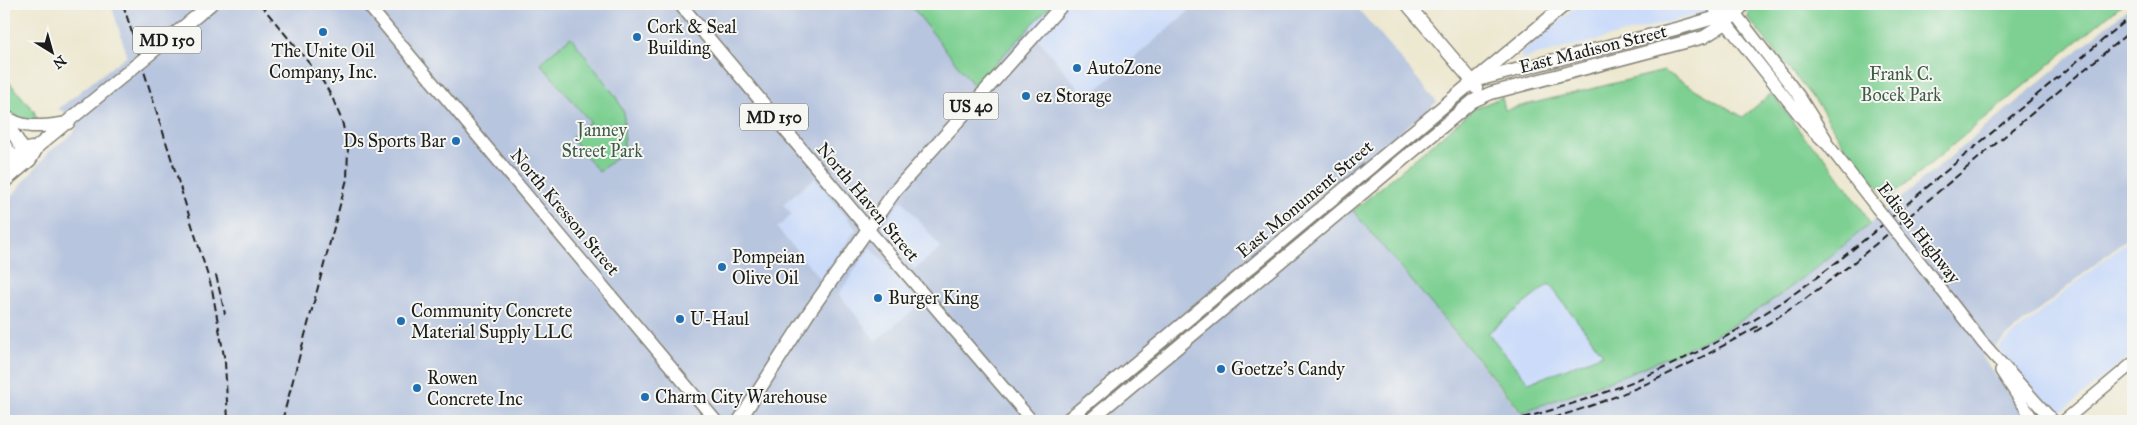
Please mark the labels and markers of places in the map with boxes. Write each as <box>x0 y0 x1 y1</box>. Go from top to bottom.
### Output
place label: Cork & Seal Building <box>647 16 737 60</box>
marker: The Unite Oil Company, Inc. <box>317 26 329 38</box>
marker: Cork & Seal Building <box>631 31 643 43</box>
place label: The Unite Oil Company, Inc. <box>269 40 377 83</box>
place label: AutoZone <box>1086 57 1161 79</box>
marker: AutoZone <box>1071 62 1083 74</box>
place label: ez Storage <box>1036 85 1112 108</box>
marker: ez Storage <box>1020 90 1032 102</box>
place label: Ds Sports Bar <box>343 130 446 152</box>
marker: Ds Sports Bar <box>450 135 462 147</box>
place label: Pompeian Olive Oil <box>732 246 805 289</box>
marker: Pompeian Olive Oil <box>716 261 728 273</box>
place label: Burger King <box>888 287 979 310</box>
marker: Burger King <box>872 292 884 304</box>
place label: Community Concrete Material Supply LLC <box>411 300 573 343</box>
place label: U-Haul <box>690 308 749 330</box>
marker: U-Haul <box>674 313 686 325</box>
marker: Community Concrete Material Supply LLC <box>395 315 407 327</box>
place label: Goetze's Candy <box>1231 358 1345 380</box>
marker: Goetze's Candy <box>1215 363 1227 375</box>
place label: Rowen Concrete Inc <box>427 367 523 410</box>
marker: Rowen Concrete Inc <box>411 382 423 394</box>
place label: Charm City Warehouse <box>655 386 827 408</box>
marker: Charm City Warehouse <box>639 391 651 403</box>

